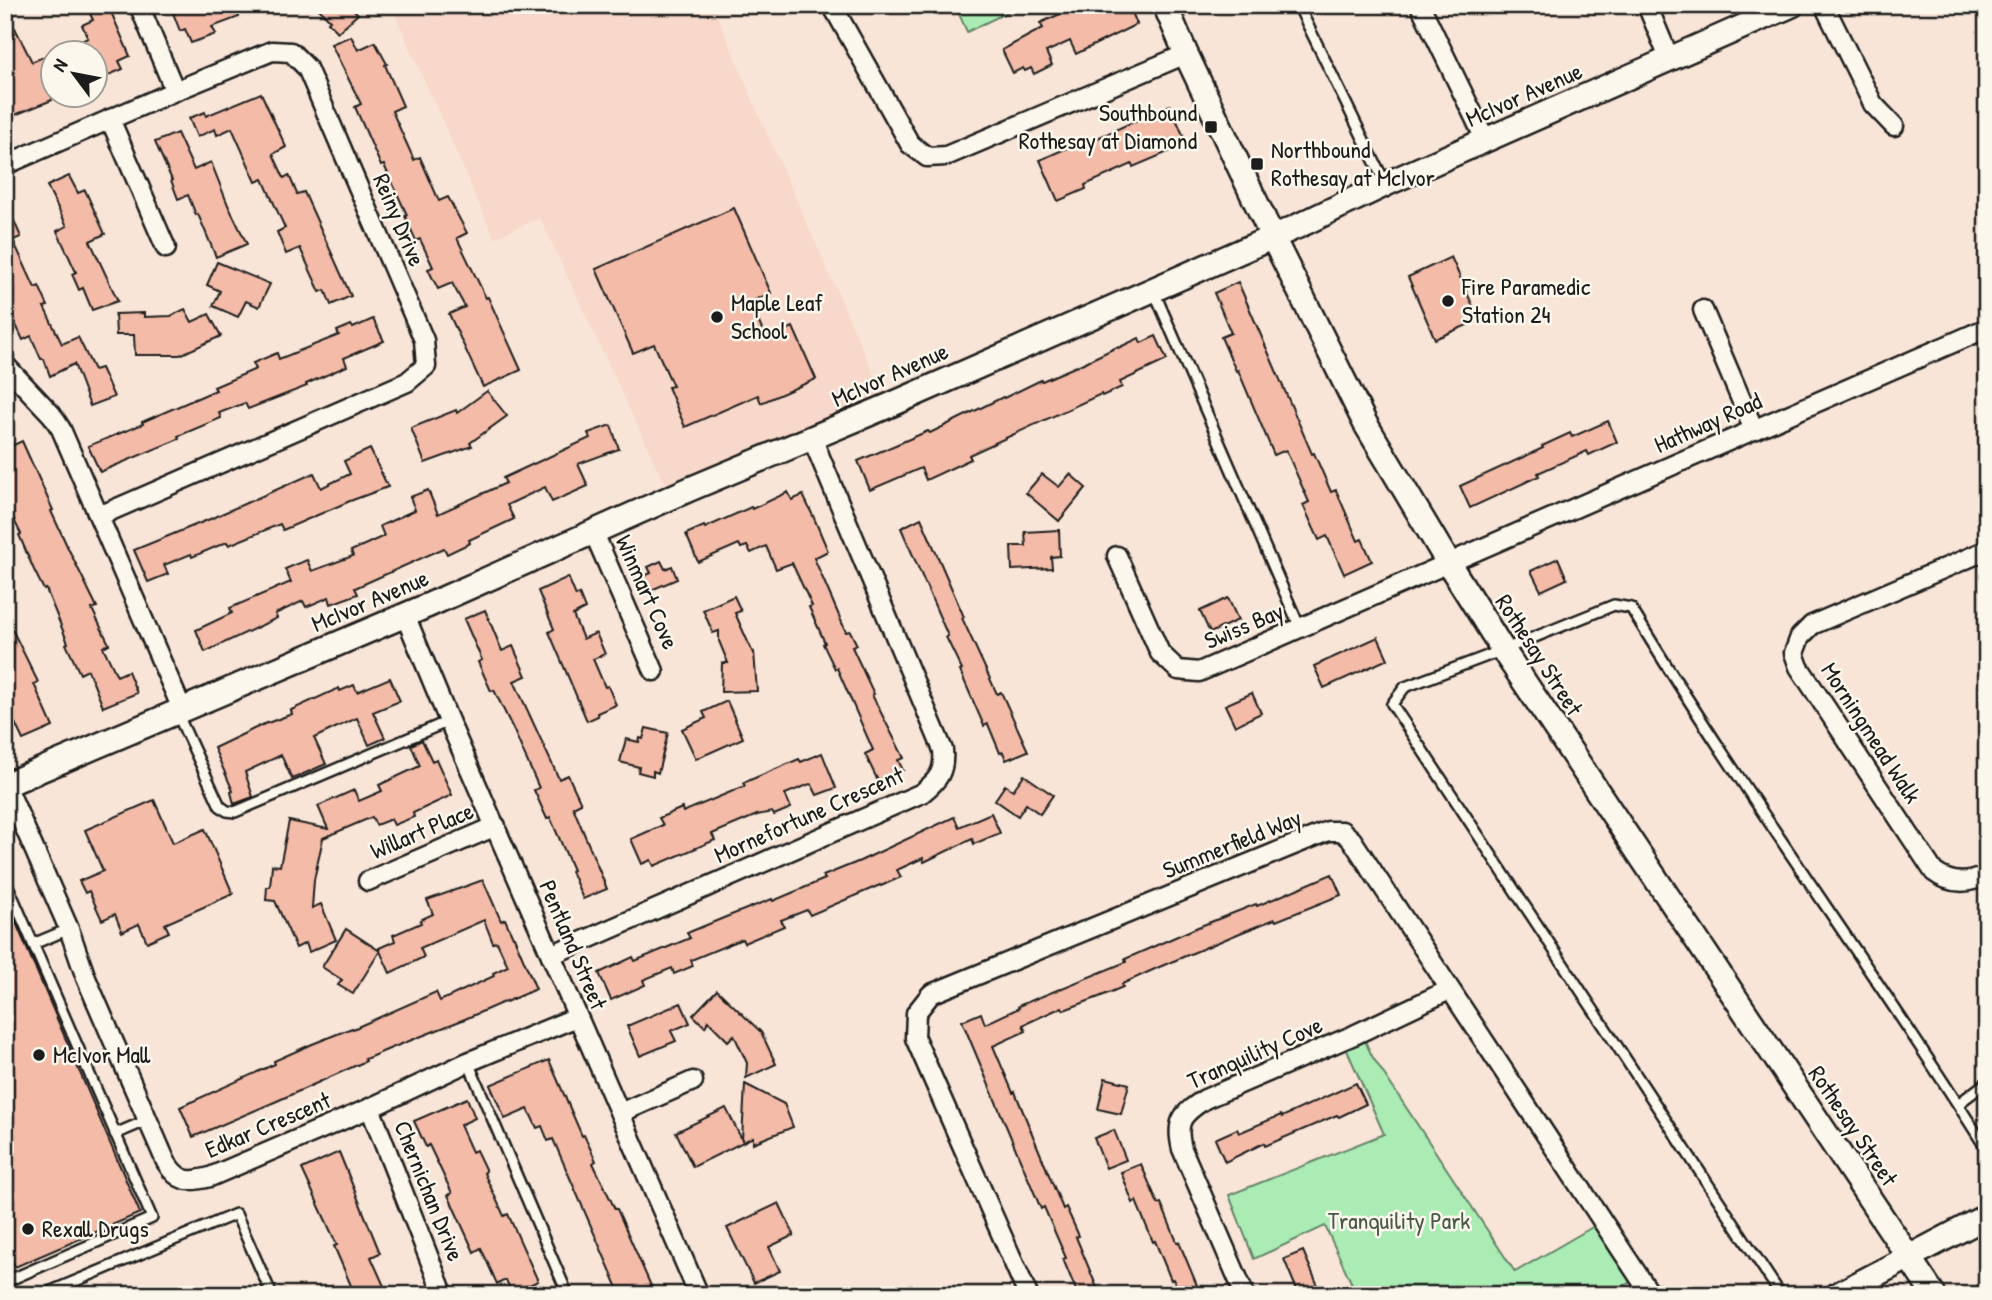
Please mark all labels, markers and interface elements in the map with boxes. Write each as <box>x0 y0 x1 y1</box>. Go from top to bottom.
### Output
north arrow <box>38 38 108 108</box>
text: N <box>46 54 73 76</box>
street label: McIvor Avenue <box>1460 54 1587 134</box>
place label: Southbound Rothesay at Diamond <box>1019 96 1197 156</box>
marker: Southbound Rothesay at Diamond <box>1203 119 1219 135</box>
place label: Northbound Rothesay at McIvor <box>1271 133 1435 193</box>
marker: Northbound Rothesay at McIvor <box>1249 156 1265 172</box>
street label: Reiny Drive <box>366 168 434 271</box>
place label: Fire Paramedic Station 24 <box>1461 270 1591 330</box>
place label: Maple Leaf School <box>731 286 823 346</box>
marker: Fire Paramedic Station 24 <box>1440 293 1456 309</box>
marker: Maple Leaf School <box>709 309 725 325</box>
street label: McIvor Avenue <box>826 334 953 414</box>
street label: Hathway Road <box>1649 384 1766 460</box>
street label: Winmart Cove <box>609 529 687 654</box>
street label: McIvor Avenue <box>306 561 433 639</box>
street label: Rothesay Street <box>1489 588 1591 722</box>
street label: Swiss Bay <box>1199 594 1288 656</box>
street label: Morningmead Walk <box>1814 656 1929 809</box>
street label: Mornefortune Crescent <box>709 758 909 870</box>
street label: Willart Place <box>365 794 478 866</box>
street label: Summerfield Way <box>1158 801 1306 885</box>
street label: Pentland Street <box>532 875 616 1015</box>
street label: Tranquility Cove <box>1182 1008 1328 1096</box>
place label: McIvor Mall <box>53 1038 151 1070</box>
marker: McIvor Mall <box>31 1047 47 1063</box>
street label: Rothesay Street <box>1802 1059 1906 1192</box>
street label: Edkar Crescent <box>200 1083 336 1165</box>
street label: Chernichan Drive <box>387 1116 473 1266</box>
park label: Tranquility Park <box>1328 1204 1470 1236</box>
place label: Rexall Drugs <box>42 1212 149 1244</box>
marker: Rexall Drugs <box>20 1221 36 1237</box>

